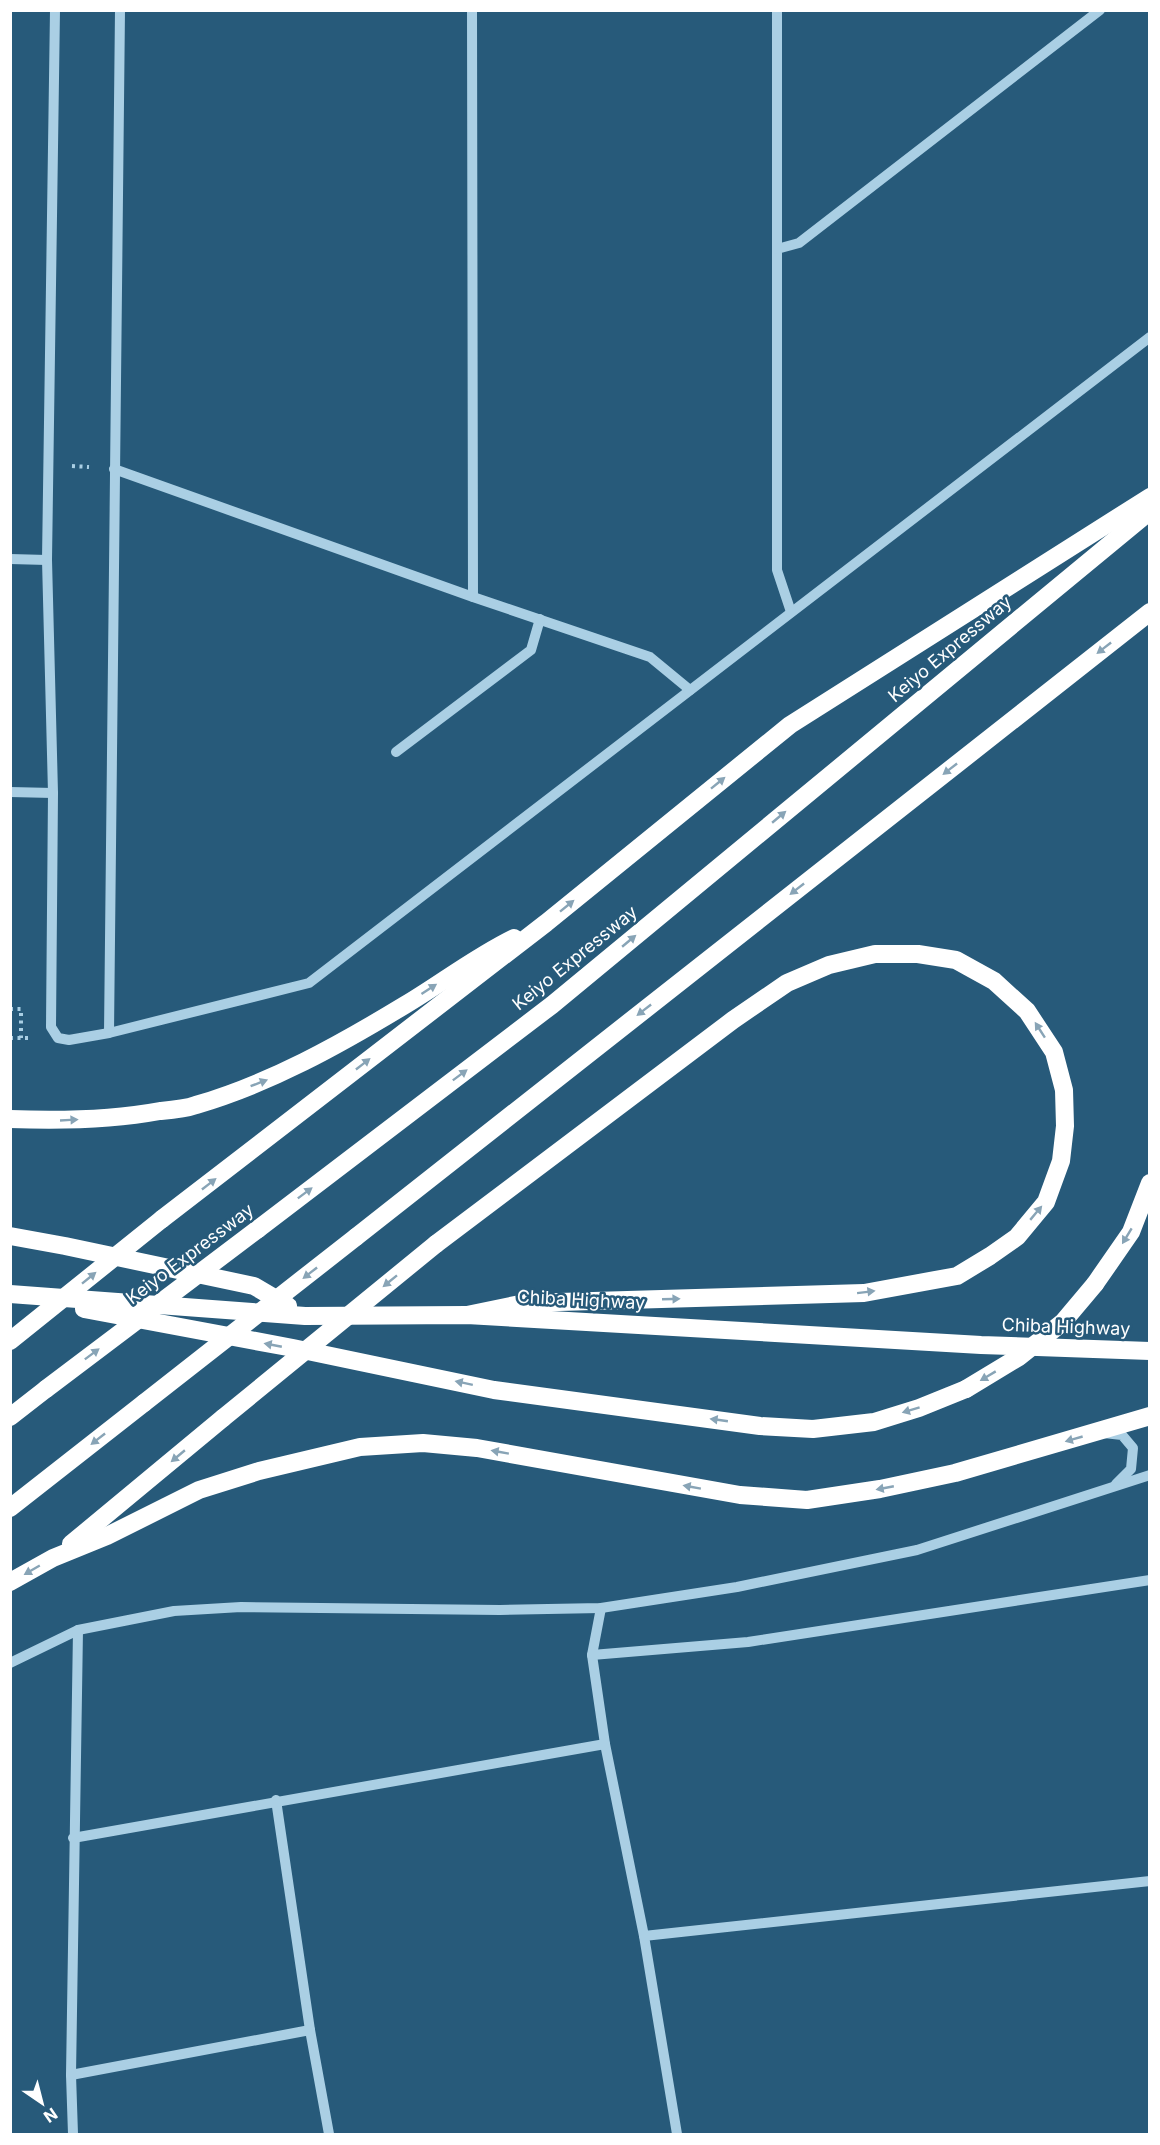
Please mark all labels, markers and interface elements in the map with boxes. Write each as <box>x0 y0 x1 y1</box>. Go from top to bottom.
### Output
street label: Keiyo Expressway <box>884 591 1015 706</box>
one-way arrow <box>1096 642 1111 654</box>
one-way arrow <box>943 762 958 774</box>
one-way arrow <box>710 777 726 790</box>
one-way arrow <box>772 811 787 824</box>
one-way arrow <box>789 883 805 896</box>
one-way arrow <box>559 900 574 913</box>
street label: Keiyo Expressway <box>508 901 641 1014</box>
one-way arrow <box>621 935 637 948</box>
one-way arrow <box>421 983 437 995</box>
one-way arrow <box>636 1003 652 1016</box>
one-way arrow <box>1034 1022 1045 1039</box>
one-way arrow <box>355 1058 371 1071</box>
one-way arrow <box>452 1070 467 1082</box>
one-way arrow <box>250 1078 268 1087</box>
one-way arrow <box>59 1115 78 1124</box>
one-way arrow <box>201 1178 216 1190</box>
one-way arrow <box>297 1188 312 1200</box>
street label: Keiyo Expressway <box>122 1199 258 1308</box>
one-way arrow <box>1029 1206 1042 1221</box>
one-way arrow <box>1122 1228 1133 1244</box>
one-way arrow <box>302 1266 318 1279</box>
one-way arrow <box>81 1271 97 1284</box>
one-way arrow <box>383 1275 398 1287</box>
street label: Chiba Highway <box>516 1286 646 1313</box>
one-way arrow <box>856 1288 875 1297</box>
one-way arrow <box>661 1294 680 1303</box>
street label: Chiba Highway <box>1001 1314 1131 1339</box>
one-way arrow <box>263 1340 282 1349</box>
one-way arrow <box>84 1348 100 1360</box>
one-way arrow <box>980 1371 996 1382</box>
one-way arrow <box>454 1378 473 1387</box>
one-way arrow <box>902 1406 920 1416</box>
one-way arrow <box>709 1416 728 1425</box>
one-way arrow <box>90 1433 106 1446</box>
one-way arrow <box>1064 1435 1082 1444</box>
one-way arrow <box>490 1447 509 1456</box>
one-way arrow <box>170 1449 186 1462</box>
one-way arrow <box>682 1482 701 1491</box>
one-way arrow <box>875 1484 894 1493</box>
one-way arrow <box>23 1565 40 1575</box>
north arrow <box>12 2073 72 2133</box>
text: N <box>40 2104 61 2127</box>

